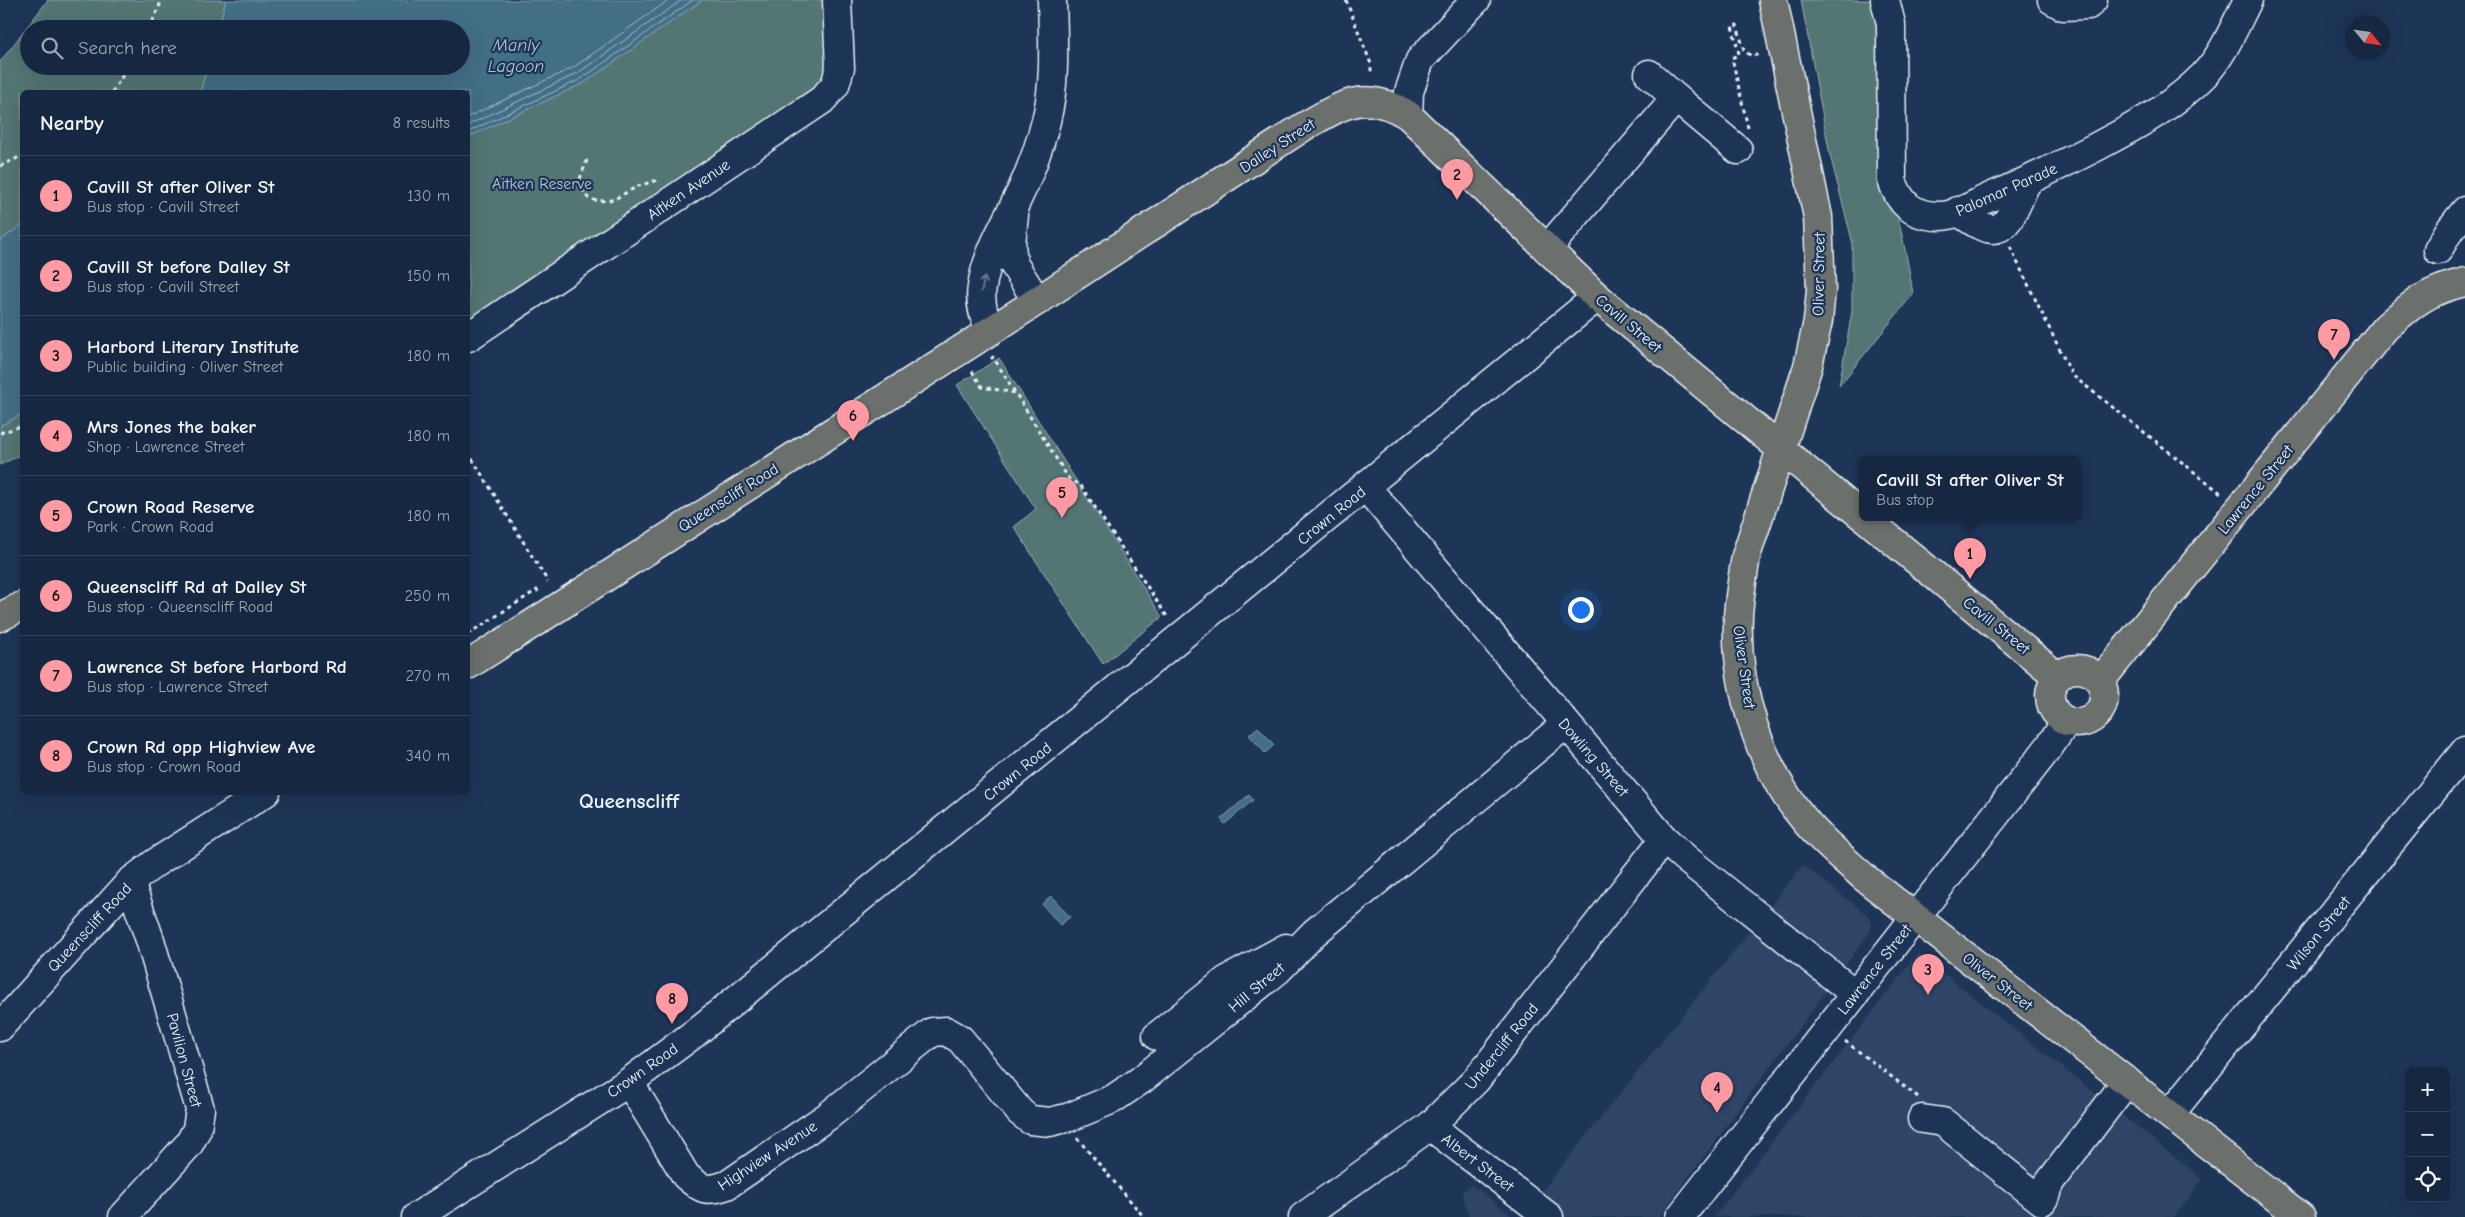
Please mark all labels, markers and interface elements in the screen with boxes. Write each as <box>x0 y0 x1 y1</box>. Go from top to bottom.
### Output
north arrow <box>2345 15 2390 60</box>
search box <box>20 20 470 75</box>
icon: search <box>38 34 66 62</box>
water label: Manly Lagoon <box>488 35 544 77</box>
text: Search here <box>78 37 177 59</box>
text: Nearby <box>40 111 104 135</box>
text: 8 results <box>393 114 450 132</box>
street label: Dalley Street <box>1237 115 1319 177</box>
street label: Aitken Avenue <box>644 156 733 224</box>
pin: 2 <box>1441 159 1473 200</box>
street label: Palomar Parade <box>1953 160 2060 220</box>
park label: Aitken Reserve <box>492 175 592 193</box>
text: Cavill St after Oliver St <box>87 176 274 198</box>
text: 1 <box>53 187 59 205</box>
text: 130 m <box>407 187 450 205</box>
text: Bus stop · Cavill Street <box>87 198 239 216</box>
street label: Oliver Street <box>1809 232 1829 316</box>
text: Cavill St before Dalley St <box>87 256 290 278</box>
text: 2 <box>52 267 60 285</box>
text: 150 m <box>407 267 450 285</box>
one-way arrow <box>979 276 989 292</box>
text: Bus stop · Cavill Street <box>87 278 239 296</box>
street label: Cavill Street <box>1592 291 1665 357</box>
pin: 7 <box>2318 319 2350 360</box>
text: Harbord Literary Institute <box>87 336 299 358</box>
text: 3 <box>52 347 60 365</box>
text: 180 m <box>407 347 450 365</box>
text: Public building · Oliver Street <box>87 358 283 376</box>
pin: 6 <box>837 400 869 441</box>
text: Mrs Jones the baker <box>87 416 256 438</box>
text: 4 <box>52 427 60 445</box>
text: 180 m <box>407 427 450 445</box>
text: Shop · Lawrence Street <box>87 438 244 456</box>
street label: Lawrence Street <box>2214 441 2298 538</box>
popup <box>1859 456 2081 521</box>
street label: Queenscliff Road <box>675 460 782 536</box>
text: Cavill St after Oliver St <box>1876 469 2064 491</box>
pin: 5 <box>1046 477 1078 518</box>
street label: Crown Road <box>1294 483 1369 549</box>
text: Bus stop <box>1876 491 1934 509</box>
text: Crown Road Reserve <box>87 496 254 518</box>
text: 5 <box>52 507 60 525</box>
text: 180 m <box>407 507 450 525</box>
text: Park · Crown Road <box>87 518 214 536</box>
pin: 1 <box>1954 538 1986 579</box>
text: Queenscliff Rd at Dalley St <box>87 576 306 598</box>
text: 6 <box>52 587 60 605</box>
text: 250 m <box>405 587 450 605</box>
street label: Cavill Street <box>1959 593 2034 658</box>
your location <box>1568 597 1594 623</box>
text: Bus stop · Queenscliff Road <box>87 598 273 616</box>
street label: Oliver Street <box>1729 625 1759 710</box>
text: Lawrence St before Harbord Rd <box>87 656 347 678</box>
text: 7 <box>52 667 60 685</box>
text: 270 m <box>406 667 450 685</box>
text: Bus stop · Lawrence Street <box>87 678 268 696</box>
street label: Dowling Street <box>1554 715 1632 801</box>
text: Crown Rd opp Highview Ave <box>87 736 315 758</box>
street label: Crown Road <box>980 739 1055 805</box>
text: 8 <box>52 747 60 765</box>
text: 340 m <box>406 747 450 765</box>
text: Bus stop · Crown Road <box>87 758 241 776</box>
district label: Queenscliff <box>579 789 680 813</box>
street label: Queenscliff Road <box>44 880 135 976</box>
street label: Wilson Street <box>2283 893 2354 974</box>
street label: Lawrence Street <box>1834 921 1916 1018</box>
street label: Oliver Street <box>1959 949 2036 1015</box>
pin: 3 <box>1912 954 1944 995</box>
street label: Hill Street <box>1225 959 1289 1016</box>
pin: 8 <box>656 983 688 1024</box>
street label: Undercliff Road <box>1461 1000 1542 1093</box>
street label: Pavilion Street <box>163 1011 205 1110</box>
street label: Crown Road <box>604 1040 682 1102</box>
map controls <box>2405 1067 2450 1202</box>
button: + <box>2405 1067 2450 1112</box>
pin: 4 <box>1701 1072 1733 1113</box>
button: − <box>2405 1112 2450 1157</box>
street label: Highview Avenue <box>715 1117 820 1194</box>
street label: Albert Street <box>1438 1130 1517 1196</box>
button: locate <box>2405 1157 2450 1202</box>

